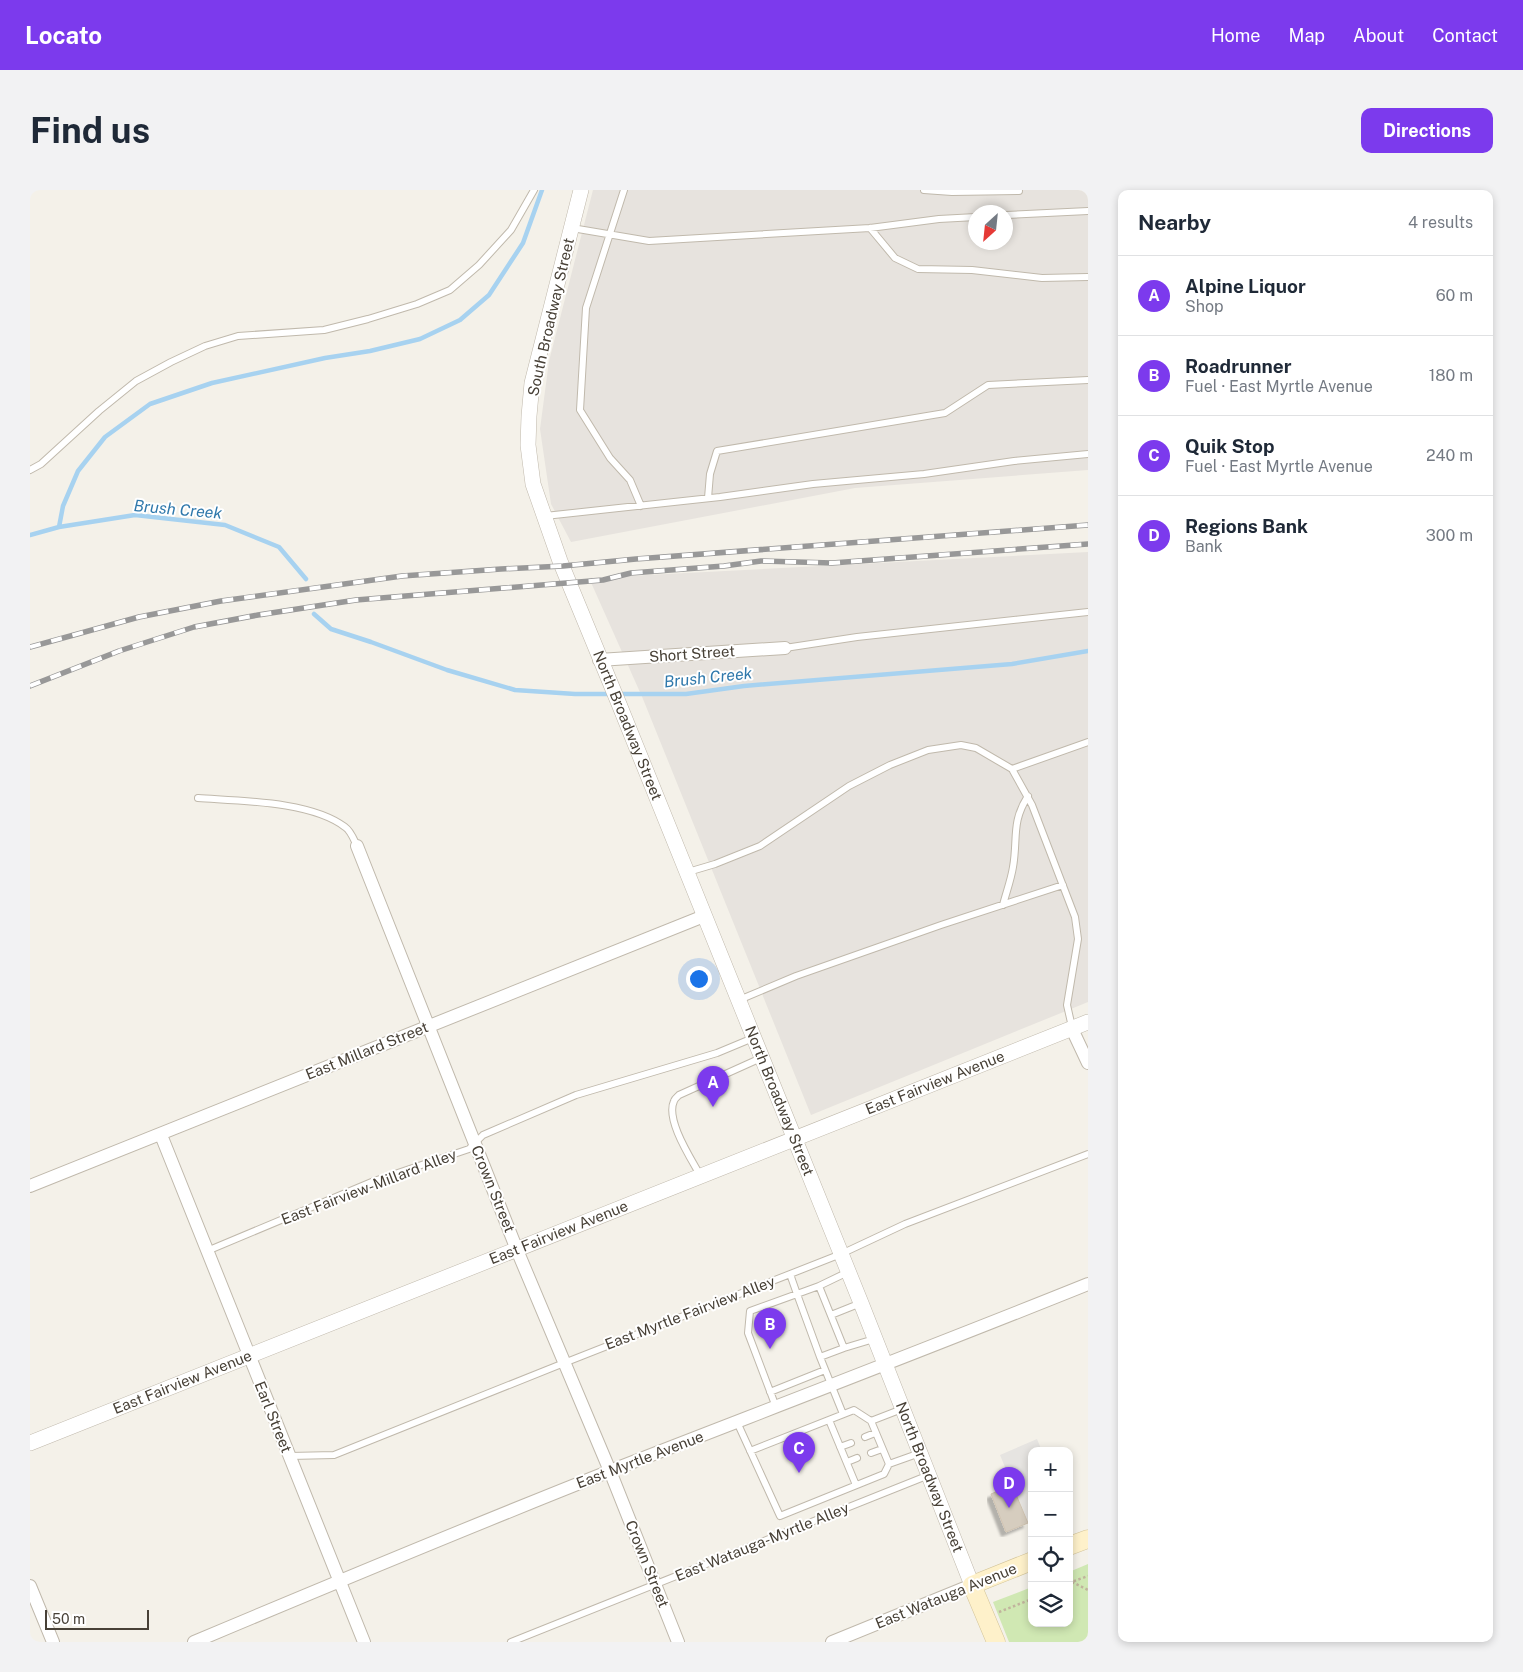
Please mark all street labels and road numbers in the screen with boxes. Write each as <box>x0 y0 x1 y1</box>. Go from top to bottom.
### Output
street label: South Broadway Street <box>524 236 577 398</box>
street label: Short Street <box>648 642 736 665</box>
street label: North Broadway Street <box>590 648 666 803</box>
street label: East Millard Street <box>303 1018 431 1083</box>
street label: North Broadway Street <box>742 1023 818 1178</box>
street label: East Fairview Avenue <box>863 1047 1007 1118</box>
street label: Crown Street <box>468 1143 519 1235</box>
street label: East Fairview-Millard Alley <box>279 1145 459 1228</box>
street label: East Fairview Avenue <box>487 1197 630 1267</box>
street label: East Myrtle Fairview Alley <box>602 1272 777 1353</box>
street label: East Fairview Avenue <box>110 1347 254 1417</box>
street label: Earl Street <box>251 1379 296 1455</box>
street label: North Broadway Street <box>893 1399 967 1555</box>
street label: East Myrtle Avenue <box>574 1427 706 1492</box>
street label: East Watauga-Myrtle Alley <box>672 1499 851 1584</box>
street label: Crown Street <box>622 1518 673 1610</box>
street label: East Watauga Avenue <box>873 1559 1019 1632</box>

